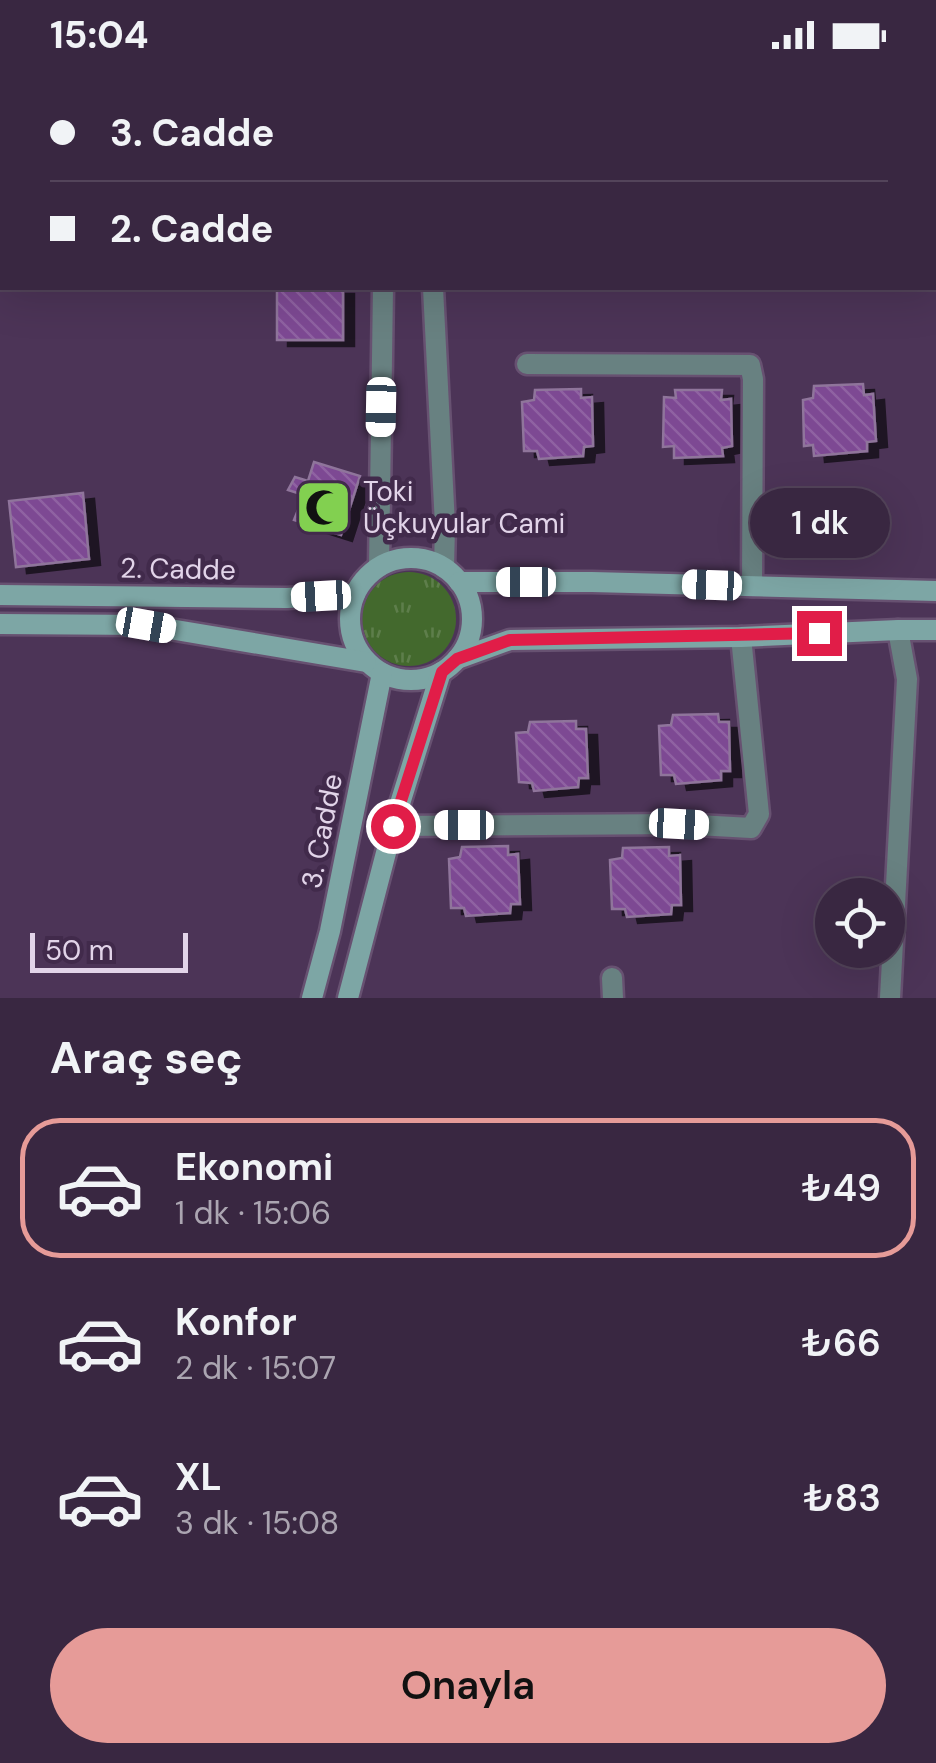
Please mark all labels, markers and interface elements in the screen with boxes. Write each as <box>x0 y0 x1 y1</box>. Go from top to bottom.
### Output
text: 15:04 <box>50 10 149 60</box>
text: 3. Cadde <box>110 108 274 158</box>
text: 2. Cadde <box>110 204 273 254</box>
car <box>365 377 397 437</box>
place label: Toki Üçkuyular Cami <box>363 473 565 542</box>
mosque icon: Toki Üçkuyular Cami <box>294 477 354 537</box>
callout: 1 dk <box>749 488 889 558</box>
text: 1 dk <box>791 502 849 544</box>
street label: 2. Cadde <box>120 549 236 589</box>
car <box>496 567 556 597</box>
car <box>681 569 743 601</box>
car <box>290 579 352 613</box>
car <box>114 605 178 645</box>
route end <box>797 611 842 656</box>
street label: 3. Cadde <box>293 771 351 891</box>
route start <box>371 804 416 849</box>
car <box>648 807 710 841</box>
car <box>434 810 494 840</box>
map controls <box>815 878 905 968</box>
button: locate <box>815 878 905 968</box>
scale bar <box>30 928 188 973</box>
text: 50 m <box>45 932 114 969</box>
text: Araç seç <box>50 1028 243 1087</box>
text: Ekonomi <box>175 1142 333 1192</box>
icon: car <box>55 1143 145 1233</box>
text: ₺49 <box>801 1163 881 1213</box>
text: 1 dk · 15:06 <box>175 1192 331 1234</box>
text: Konfor <box>175 1297 297 1347</box>
icon: car <box>55 1298 145 1388</box>
text: ₺66 <box>802 1318 881 1368</box>
text: 2 dk · 15:07 <box>175 1347 336 1389</box>
text: XL <box>175 1452 222 1502</box>
icon: car <box>55 1453 145 1543</box>
text: ₺83 <box>803 1473 881 1523</box>
text: 3 dk · 15:08 <box>175 1502 339 1544</box>
button: Onayla <box>50 1628 886 1743</box>

